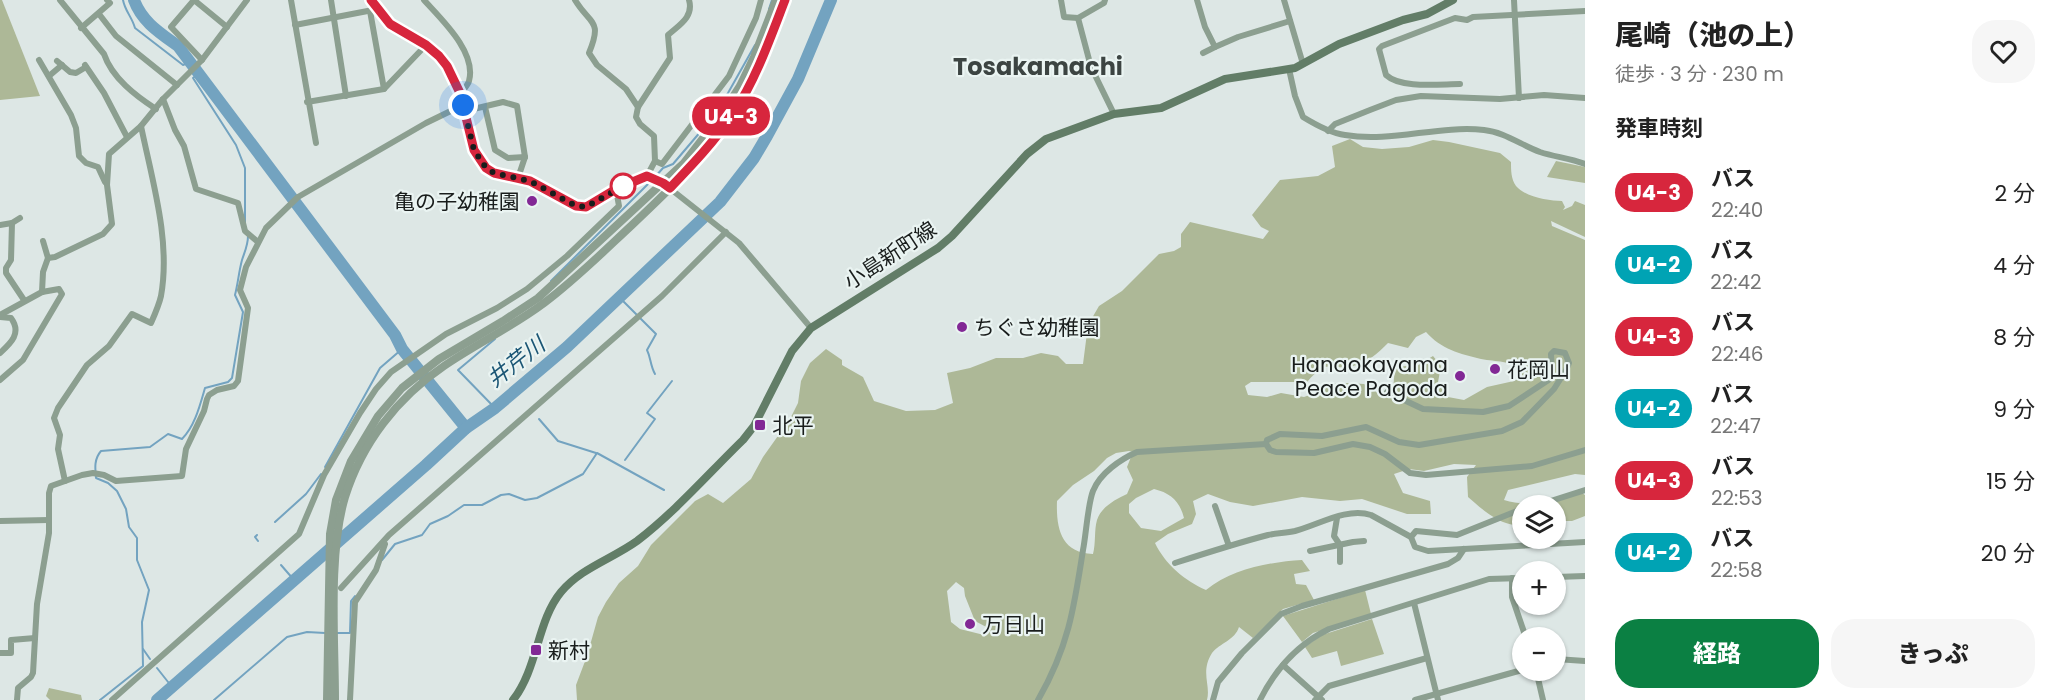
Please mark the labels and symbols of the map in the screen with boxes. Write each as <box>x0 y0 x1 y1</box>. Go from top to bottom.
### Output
district label: Tosakamachi <box>953 50 1123 83</box>
your location <box>448 90 478 120</box>
line badge: U4-3 <box>689 96 773 136</box>
unlabelled marker <box>610 173 636 199</box>
place label: 亀の子幼稚園 <box>394 187 520 216</box>
marker: 亀の子幼稚園 <box>525 194 539 208</box>
street label: 小島新町線 <box>838 214 942 296</box>
place label: ちぐさ幼稚園 <box>974 313 1100 342</box>
marker: ちぐさ幼稚園 <box>955 320 969 334</box>
water label: 井芹川 <box>480 328 553 395</box>
place label: Hanaokayama Peace Pagoda <box>1291 350 1448 403</box>
place label: 花岡山 <box>1507 355 1570 384</box>
marker: 花岡山 <box>1488 362 1502 376</box>
marker: Hanaokayama Peace Pagoda <box>1453 369 1467 383</box>
place label: 北平 <box>772 411 814 440</box>
marker: 北平 <box>753 418 767 432</box>
place label: 万日山 <box>982 610 1045 639</box>
marker: 万日山 <box>963 617 977 631</box>
place label: 新村 <box>548 636 590 665</box>
marker: 新村 <box>529 643 543 657</box>

